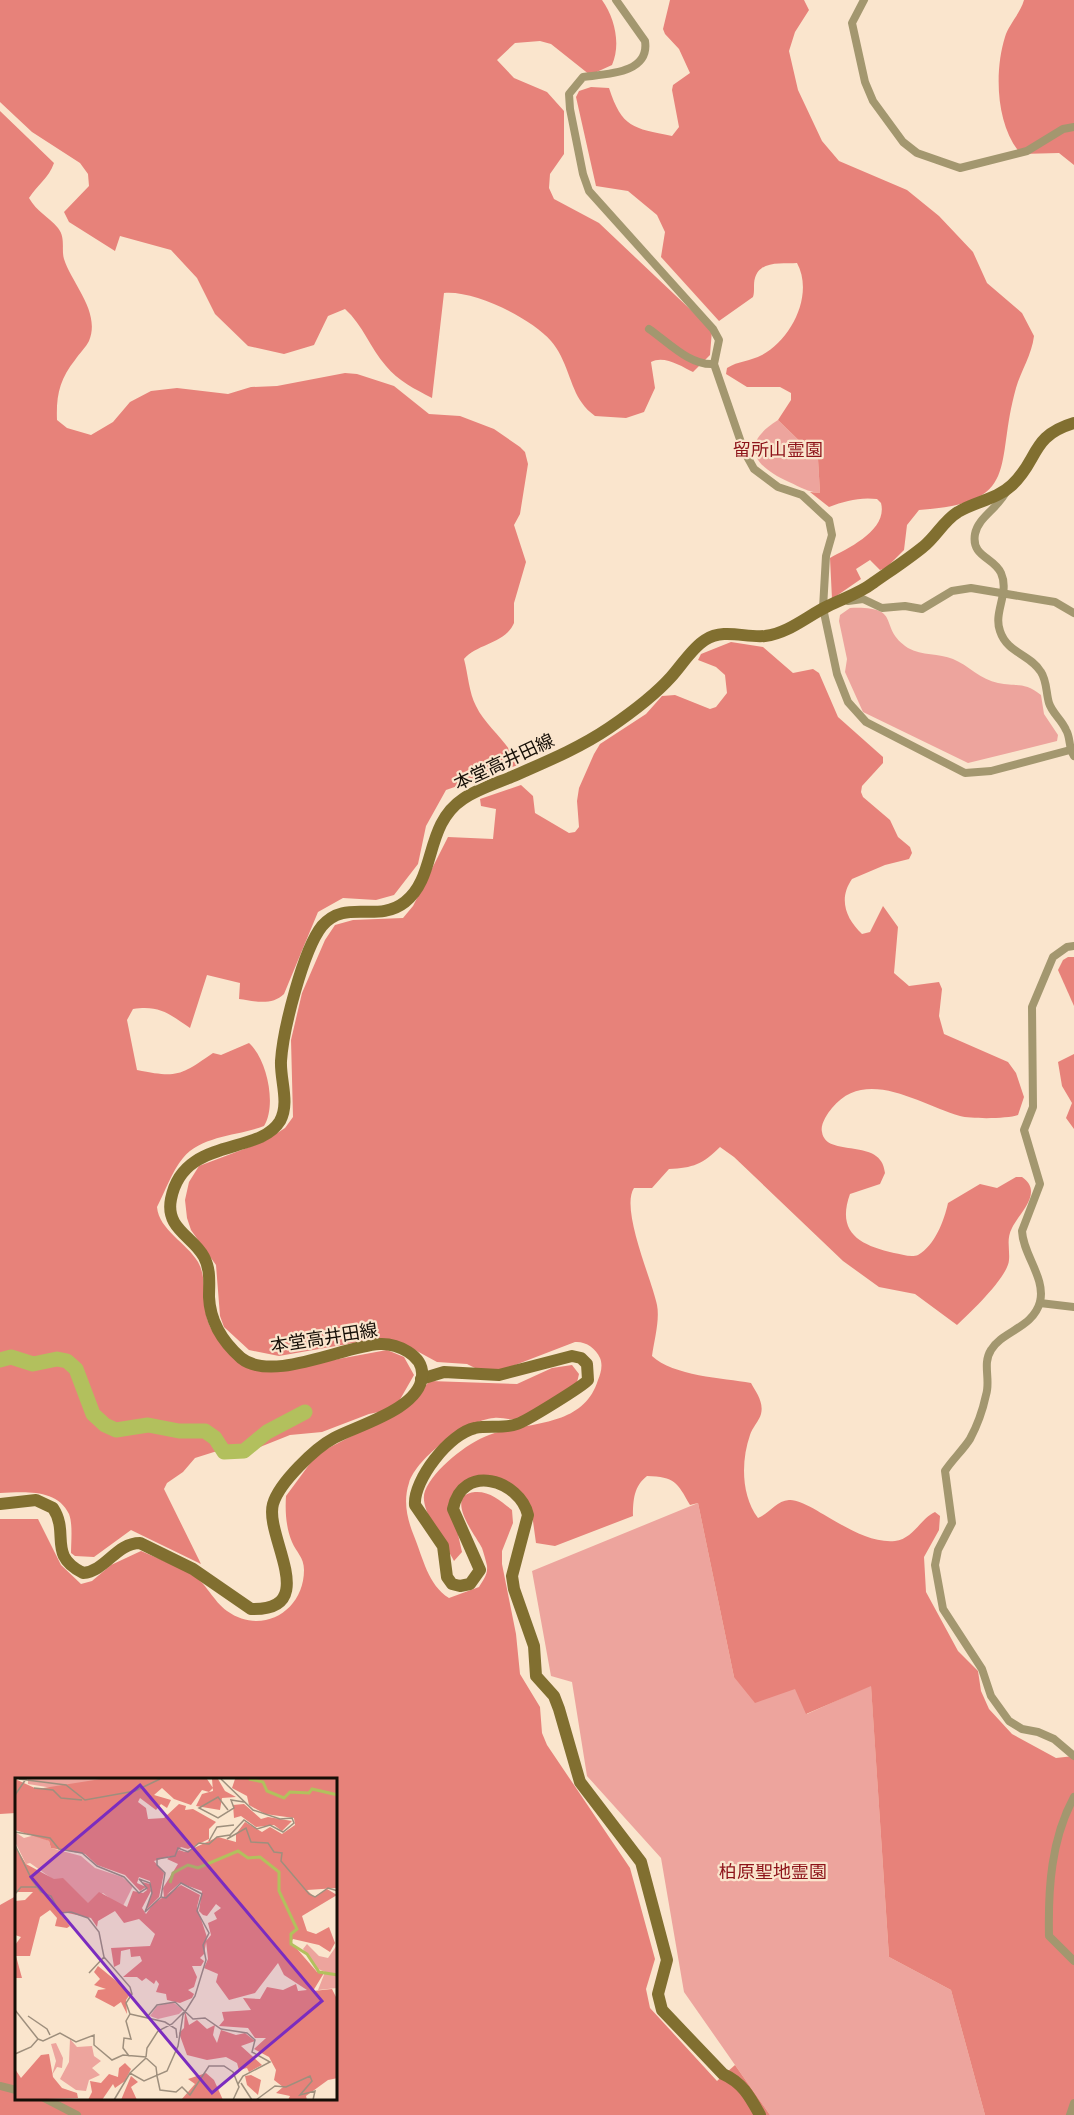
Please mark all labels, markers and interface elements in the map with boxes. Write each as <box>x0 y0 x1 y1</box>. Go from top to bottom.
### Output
park label: 留所山霊園 <box>733 439 823 461</box>
street label: 本堂高井田線 <box>450 729 558 795</box>
street label: 本堂高井田線 <box>269 1319 379 1357</box>
inset map <box>15 1778 338 2100</box>
park label: 柏原聖地霊園 <box>719 1861 827 1883</box>

